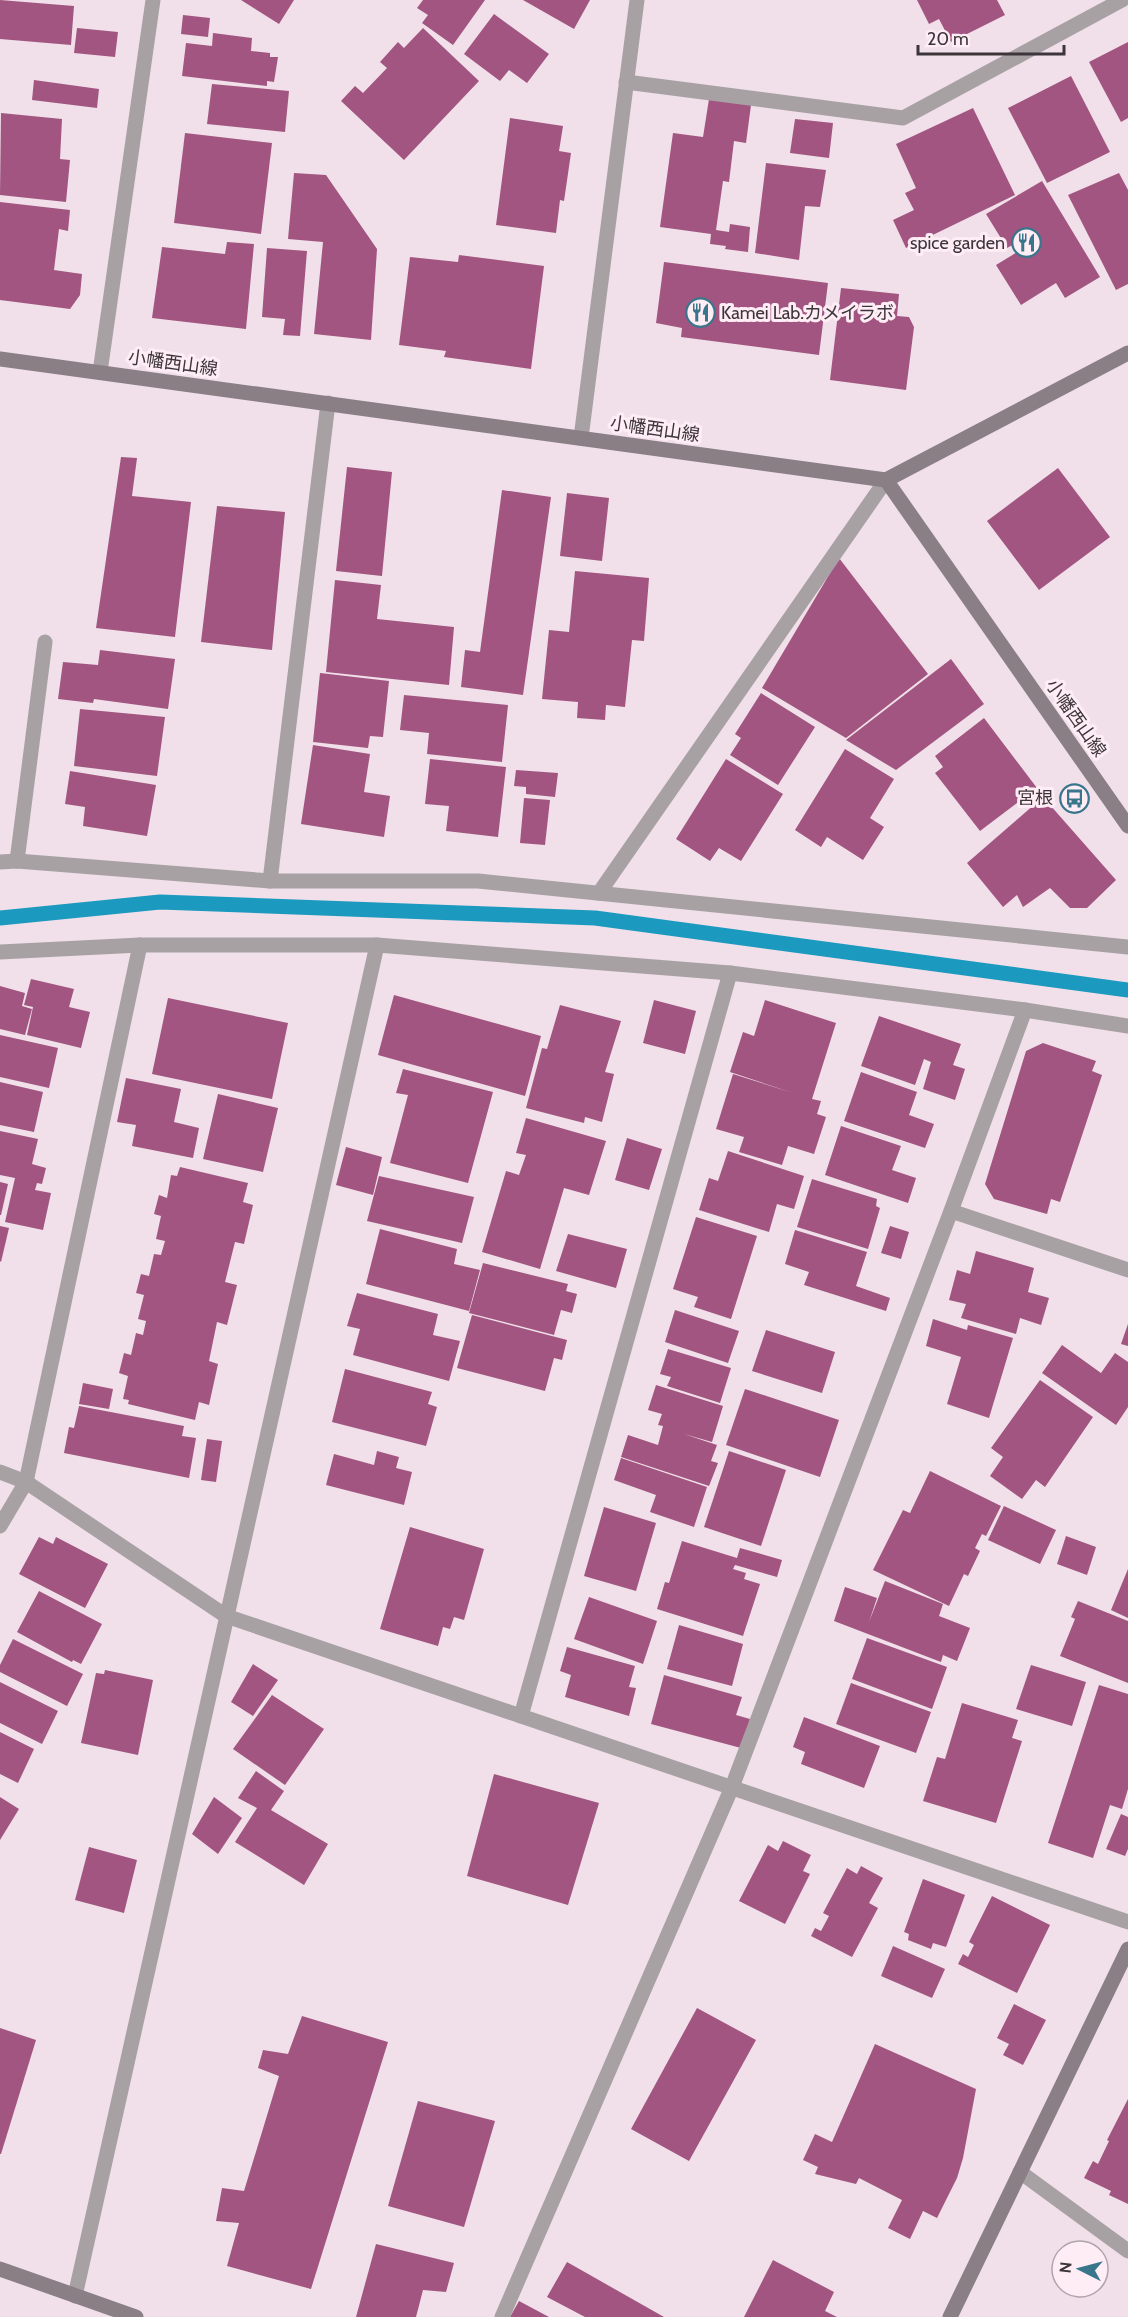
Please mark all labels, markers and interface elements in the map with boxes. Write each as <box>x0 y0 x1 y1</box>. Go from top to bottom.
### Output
scale bar <box>918 18 1064 56</box>
text: 20 m <box>927 28 969 50</box>
restaurant icon: spice garden <box>1010 227 1042 259</box>
place label: spice garden <box>910 232 1005 254</box>
restaurant icon: Kamei Lab.カメイラボ <box>684 297 716 329</box>
place label: Kamei Lab.カメイラボ <box>721 302 894 324</box>
street label: 小幡西山線 <box>127 346 219 380</box>
street label: 小幡西山線 <box>609 412 701 446</box>
street label: 小幡西山線 <box>1041 675 1111 761</box>
bus stop icon: 宮根 <box>1058 782 1090 814</box>
place label: 宮根 <box>1017 787 1053 809</box>
north arrow <box>1050 2239 1110 2299</box>
text: N <box>1056 2261 1076 2274</box>

